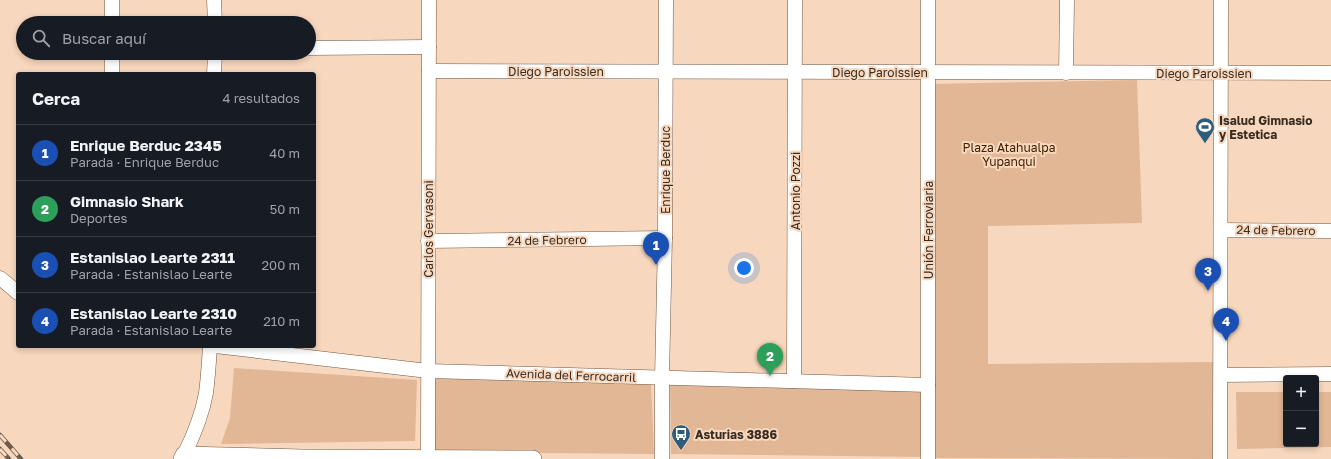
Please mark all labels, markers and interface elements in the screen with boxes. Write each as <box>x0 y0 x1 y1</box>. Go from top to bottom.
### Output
search box <box>16 16 316 60</box>
icon: search <box>30 27 52 49</box>
text: Buscar aquí <box>62 29 146 47</box>
street label: Diego Paroissien <box>508 64 604 79</box>
street label: Diego Paroissien <box>832 65 928 80</box>
street label: Diego Paroissien <box>1156 66 1252 81</box>
text: Cerca <box>32 88 80 109</box>
text: 4 resultados <box>222 90 300 106</box>
place label: Isalud Gimnasio y Estetica <box>1219 113 1312 142</box>
sports icon: Isalud Gimnasio y Estetica <box>1194 116 1216 144</box>
street label: Enrique Berduc <box>658 126 673 214</box>
text: Enrique Berduc 2345 <box>70 136 222 154</box>
park label: Plaza Atahualpa Yupanqui <box>963 140 1055 169</box>
text: 1 <box>42 145 48 161</box>
text: 40 m <box>269 145 300 161</box>
street label: Antonio Pozzi <box>788 152 803 230</box>
text: Parada · Enrique Berduc <box>70 154 219 170</box>
street label: Carlos Gervasoni <box>421 180 436 278</box>
street label: Unión Ferroviaria <box>921 181 936 279</box>
text: Gimnasio Shark <box>70 192 184 210</box>
text: 2 <box>41 201 49 217</box>
text: 50 m <box>270 201 300 217</box>
text: Deportes <box>70 210 127 226</box>
street label: 24 de Febrero <box>1236 222 1316 238</box>
street label: 24 de Febrero <box>507 232 587 248</box>
pin: 1 <box>643 232 669 265</box>
text: Estanislao Learte 2311 <box>70 248 235 266</box>
text: 3 <box>41 257 49 273</box>
text: 200 m <box>262 257 300 273</box>
your location <box>734 258 754 278</box>
pin: 3 <box>1195 258 1221 291</box>
text: Parada · Estanislao Learte <box>70 266 232 282</box>
text: Estanislao Learte 2310 <box>70 304 237 322</box>
pin: 4 <box>1213 308 1239 341</box>
text: 4 <box>41 313 49 329</box>
text: 210 m <box>263 313 300 329</box>
text: Parada · Estanislao Learte <box>70 322 232 338</box>
pin: 2 <box>757 343 783 376</box>
street label: Avenida del Ferrocarril <box>506 365 636 385</box>
map controls <box>1283 375 1319 447</box>
button: + <box>1283 375 1319 411</box>
button: − <box>1283 411 1319 447</box>
bus stop icon: Asturias 3886 <box>670 423 692 451</box>
place label: Asturias 3886 <box>695 427 777 442</box>

